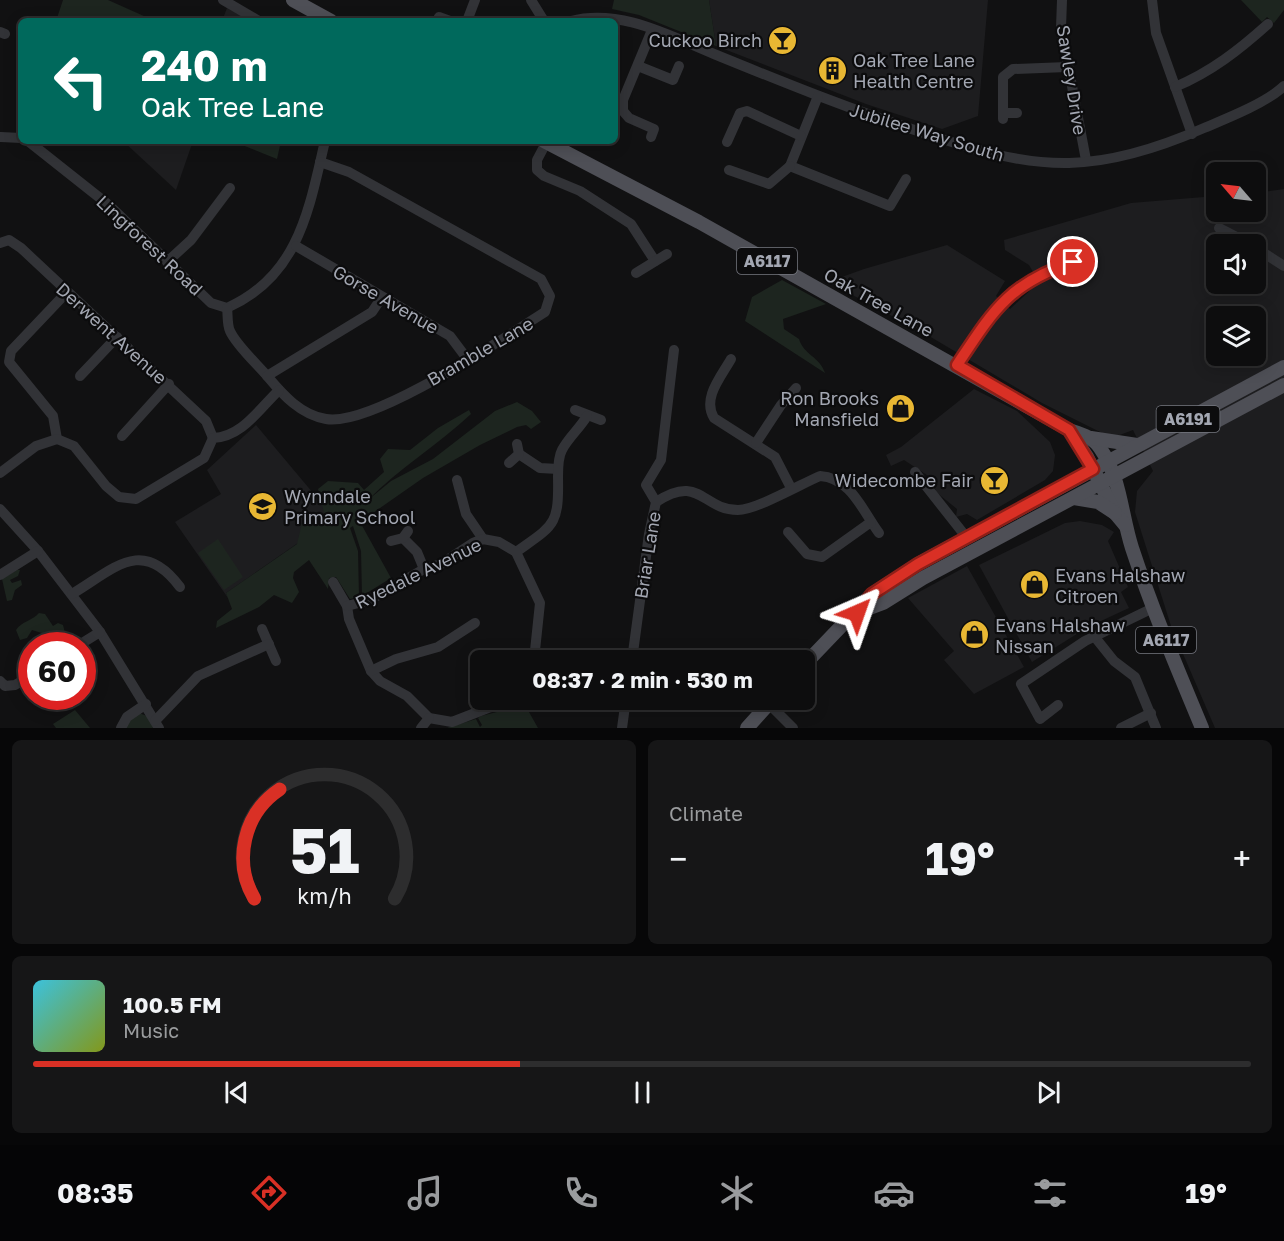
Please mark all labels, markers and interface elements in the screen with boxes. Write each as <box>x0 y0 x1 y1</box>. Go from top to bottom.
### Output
street label: Sawley Drive <box>1052 23 1092 137</box>
bar icon: Cuckoo Birch <box>767 24 799 56</box>
place label: Cuckoo Birch <box>649 29 762 51</box>
text: 240 m <box>141 40 267 90</box>
icon: left <box>42 42 120 120</box>
place label: Oak Tree Lane Health Centre <box>853 49 975 92</box>
building icon: Oak Tree Lane Health Centre <box>816 54 848 86</box>
text: Oak Tree Lane <box>141 91 324 123</box>
street label: Jubilee Way South <box>847 98 1007 166</box>
north arrow <box>1206 162 1266 222</box>
map controls <box>1206 162 1266 366</box>
street label: Lingforest Road <box>92 190 208 300</box>
button: sound <box>1206 234 1266 294</box>
pin <box>1047 236 1098 287</box>
icon: arrive <box>1056 245 1089 278</box>
road number: A6117 <box>737 248 797 274</box>
street label: Gorse Avenue <box>329 260 443 338</box>
street label: Oak Tree Lane <box>820 263 938 341</box>
street label: Derwent Avenue <box>52 278 172 388</box>
button: layers <box>1206 306 1266 366</box>
street label: Bramble Lane <box>423 312 537 390</box>
place label: Ron Brooks Mansfield <box>780 387 879 430</box>
shop icon: Ron Brooks Mansfield <box>884 392 916 424</box>
road number: A6191 <box>1156 406 1220 432</box>
bar icon: Widecombe Fair <box>978 464 1010 496</box>
place label: Widecombe Fair <box>834 469 973 491</box>
place label: Wynndale Primary School <box>284 485 416 528</box>
school or university icon: Wynndale Primary School <box>247 490 279 522</box>
street label: Briar Lane <box>629 510 665 600</box>
street label: Ryedale Avenue <box>351 533 485 613</box>
place label: Evans Halshaw Citroen <box>1055 564 1186 607</box>
shop icon: Evans Halshaw Citroen <box>1018 569 1050 601</box>
position arrow <box>825 581 889 645</box>
place label: Evans Halshaw Nissan <box>995 614 1126 657</box>
shop icon: Evans Halshaw Nissan <box>958 619 990 651</box>
road number: A6117 <box>1136 627 1196 653</box>
speed limit sign: 60 <box>18 632 96 710</box>
text: 08:37 · 2 min · 530 m <box>532 666 753 693</box>
text: Climate <box>669 801 743 825</box>
text: 51 <box>289 812 359 887</box>
text: 19° <box>925 831 995 885</box>
text: − <box>669 839 687 878</box>
text: + <box>1233 839 1251 878</box>
text: km/h <box>297 883 351 909</box>
text: 100.5 FM <box>123 991 222 1018</box>
text: Music <box>123 1018 179 1042</box>
icon: previous <box>220 1076 253 1109</box>
icon: pause <box>626 1076 659 1109</box>
icon: next <box>1032 1076 1065 1109</box>
icon: directions <box>248 1172 290 1214</box>
icon: music <box>404 1172 446 1214</box>
icon: phone <box>560 1172 602 1214</box>
icon: climate <box>716 1172 758 1214</box>
icon: car <box>873 1172 915 1214</box>
icon: filters <box>1029 1172 1071 1214</box>
text: 08:35 <box>57 1177 134 1209</box>
text: 19° <box>1185 1177 1227 1209</box>

